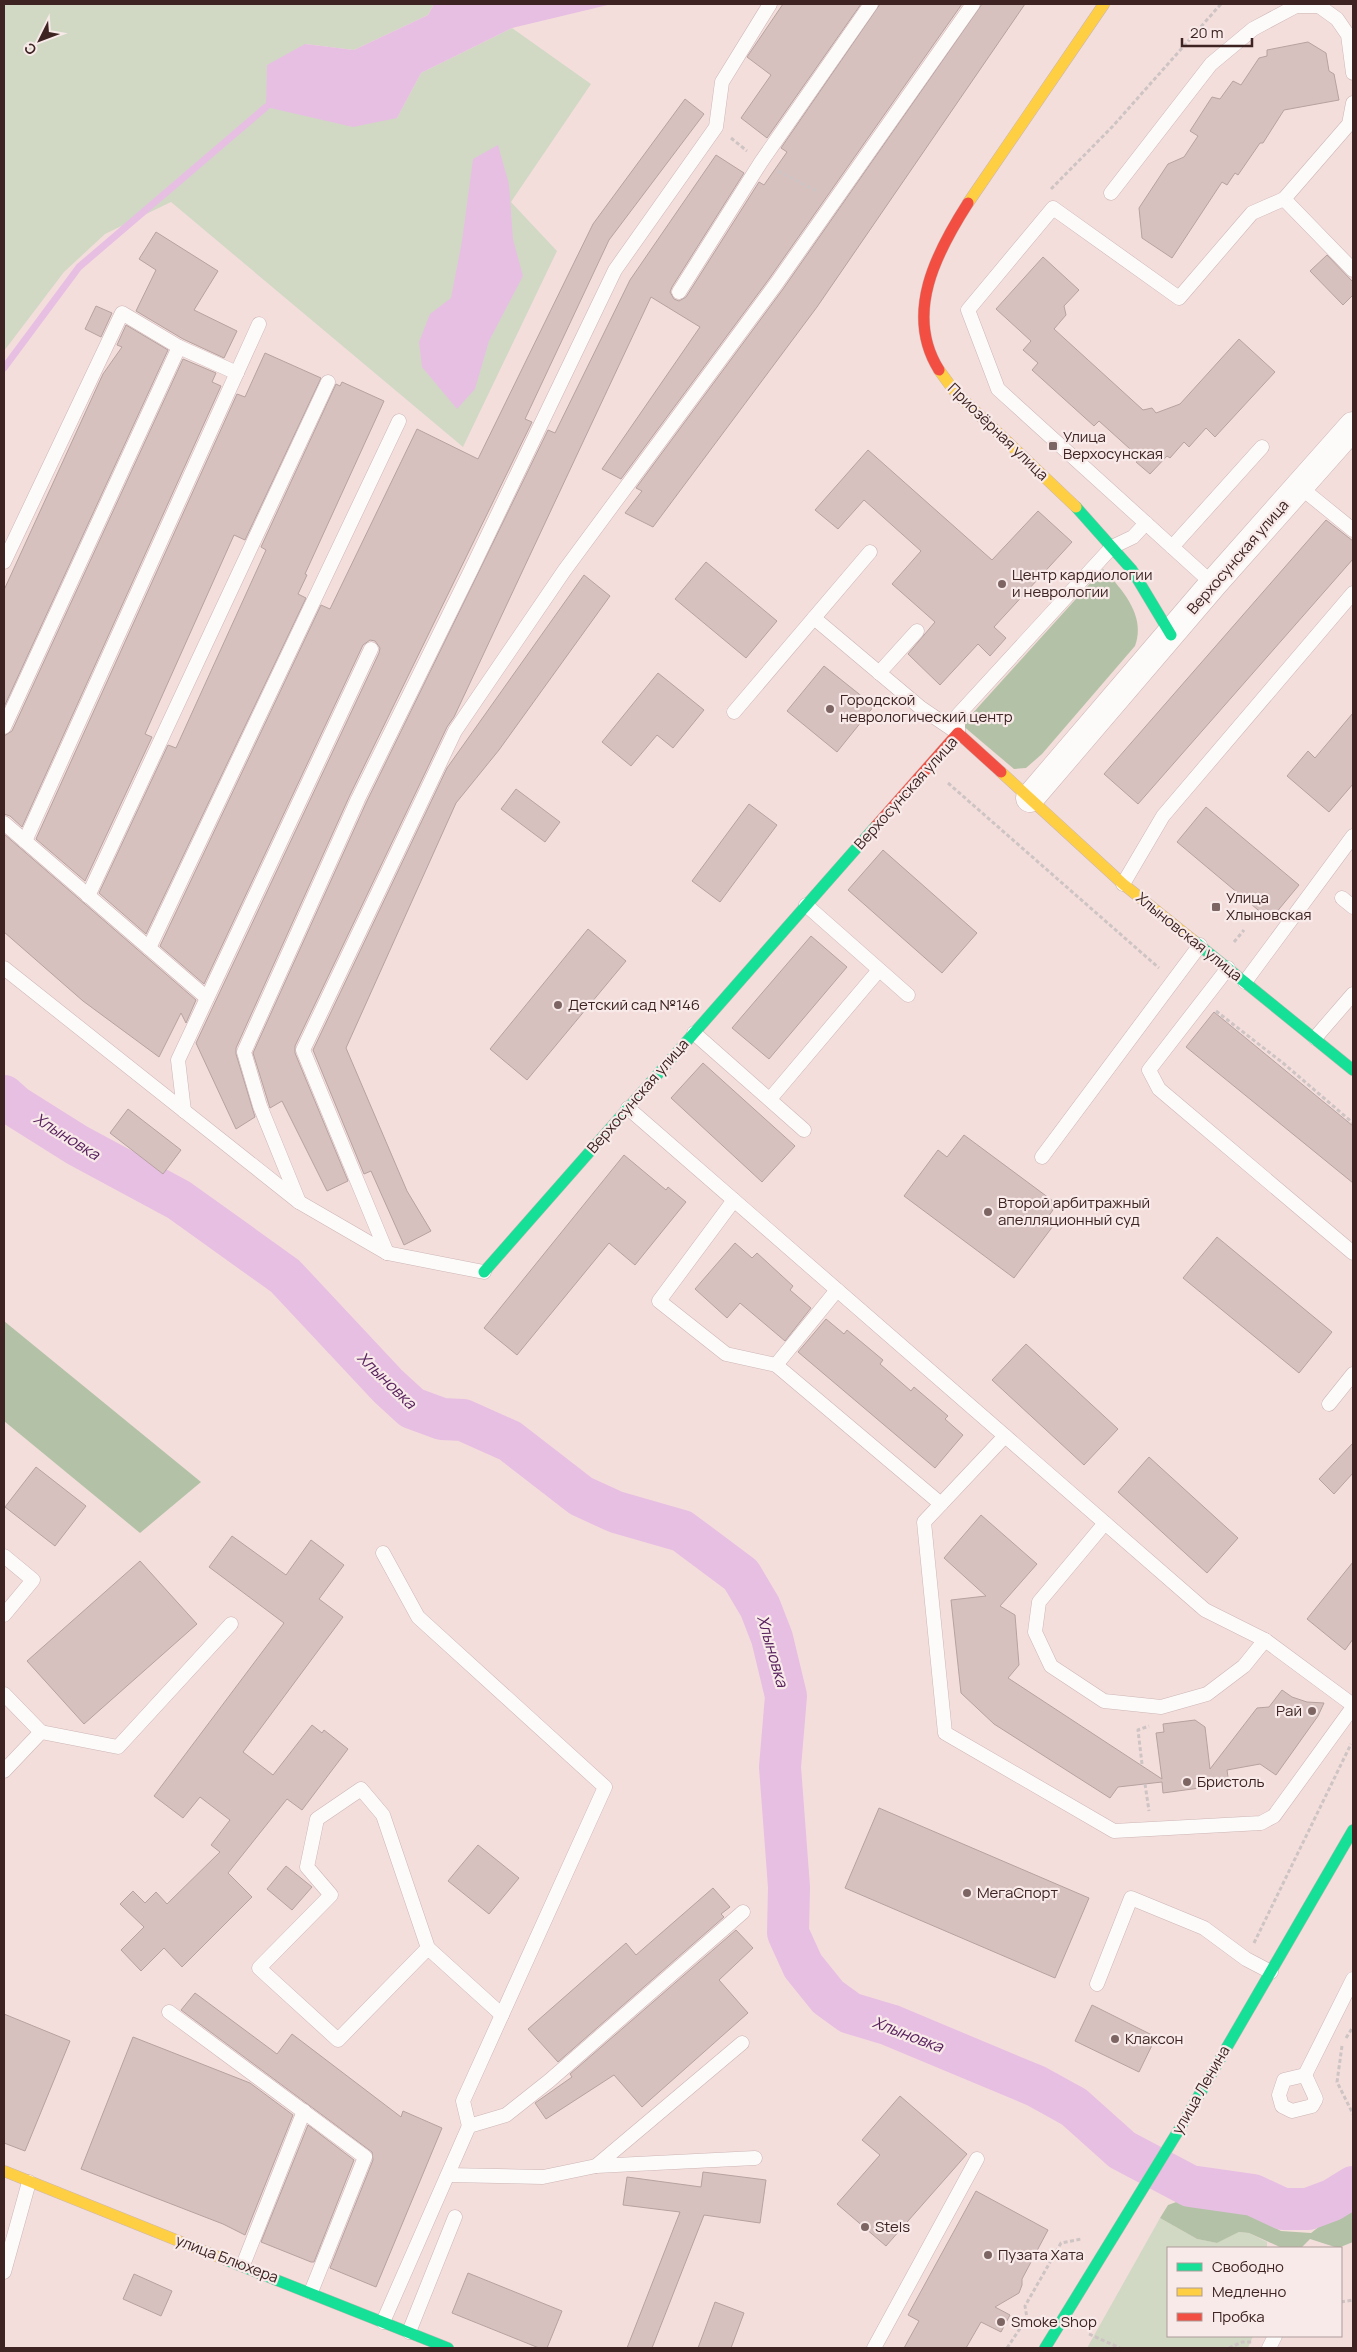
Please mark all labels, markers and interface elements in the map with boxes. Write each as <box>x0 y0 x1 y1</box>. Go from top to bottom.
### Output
north arrow <box>15 15 65 65</box>
scale bar <box>1182 15 1252 47</box>
text: 20 m <box>1190 22 1223 43</box>
text: С <box>19 39 40 59</box>
street label: Приозёрная улица <box>943 378 1053 485</box>
place label: Улица Верхосунская <box>1063 426 1163 464</box>
marker: Улица Верхосунская <box>1047 440 1059 452</box>
street label: Верхосунская улица <box>1182 495 1293 618</box>
place label: Центр кардиологии и неврологии <box>1012 564 1152 602</box>
marker: Центр кардиологии и неврологии <box>996 578 1008 590</box>
place label: Городской неврологический центр <box>840 689 1013 727</box>
marker: Городской неврологический центр <box>824 703 836 715</box>
street label: Верхосунская улица <box>849 732 962 854</box>
street label: Хлыновская улица <box>1132 887 1247 986</box>
place label: Улица Хлыновская <box>1226 887 1312 925</box>
marker: Улица Хлыновская <box>1210 901 1222 913</box>
place label: Детский сад №146 <box>568 994 700 1015</box>
marker: Детский сад №146 <box>552 999 564 1011</box>
street label: Верхосунская улица <box>582 1034 693 1157</box>
water label: Хлыновка <box>30 1107 105 1165</box>
place label: Второй арбитражный апелляционный суд <box>998 1192 1150 1230</box>
marker: Второй арбитражный апелляционный суд <box>982 1206 994 1218</box>
water label: Хлыновка <box>353 1347 422 1414</box>
water label: Хлыновка <box>752 1613 794 1690</box>
place label: Рай <box>1276 1700 1302 1721</box>
marker: Рай <box>1306 1705 1318 1717</box>
place label: Бристоль <box>1197 1771 1265 1792</box>
marker: Бристоль <box>1181 1776 1193 1788</box>
place label: МегаСпорт <box>977 1882 1058 1903</box>
marker: МегаСпорт <box>961 1887 973 1899</box>
water label: Хлыновка <box>870 2011 947 2058</box>
place label: Клаксон <box>1125 2028 1183 2049</box>
marker: Клаксон <box>1109 2033 1121 2045</box>
street label: улица Ленина <box>1167 2042 1234 2138</box>
place label: Stels <box>875 2216 910 2237</box>
marker: Stels <box>859 2221 871 2233</box>
street label: улица Блюхера <box>173 2229 282 2288</box>
place label: Пузата Хата <box>998 2244 1084 2265</box>
legend <box>1167 2247 1342 2337</box>
marker: Пузата Хата <box>982 2249 994 2261</box>
text: Свободно <box>1212 2256 1284 2277</box>
text: Медленно <box>1212 2281 1286 2302</box>
text: Пробка <box>1212 2306 1265 2327</box>
place label: Smoke Shop <box>1011 2311 1097 2332</box>
marker: Smoke Shop <box>995 2316 1007 2328</box>

